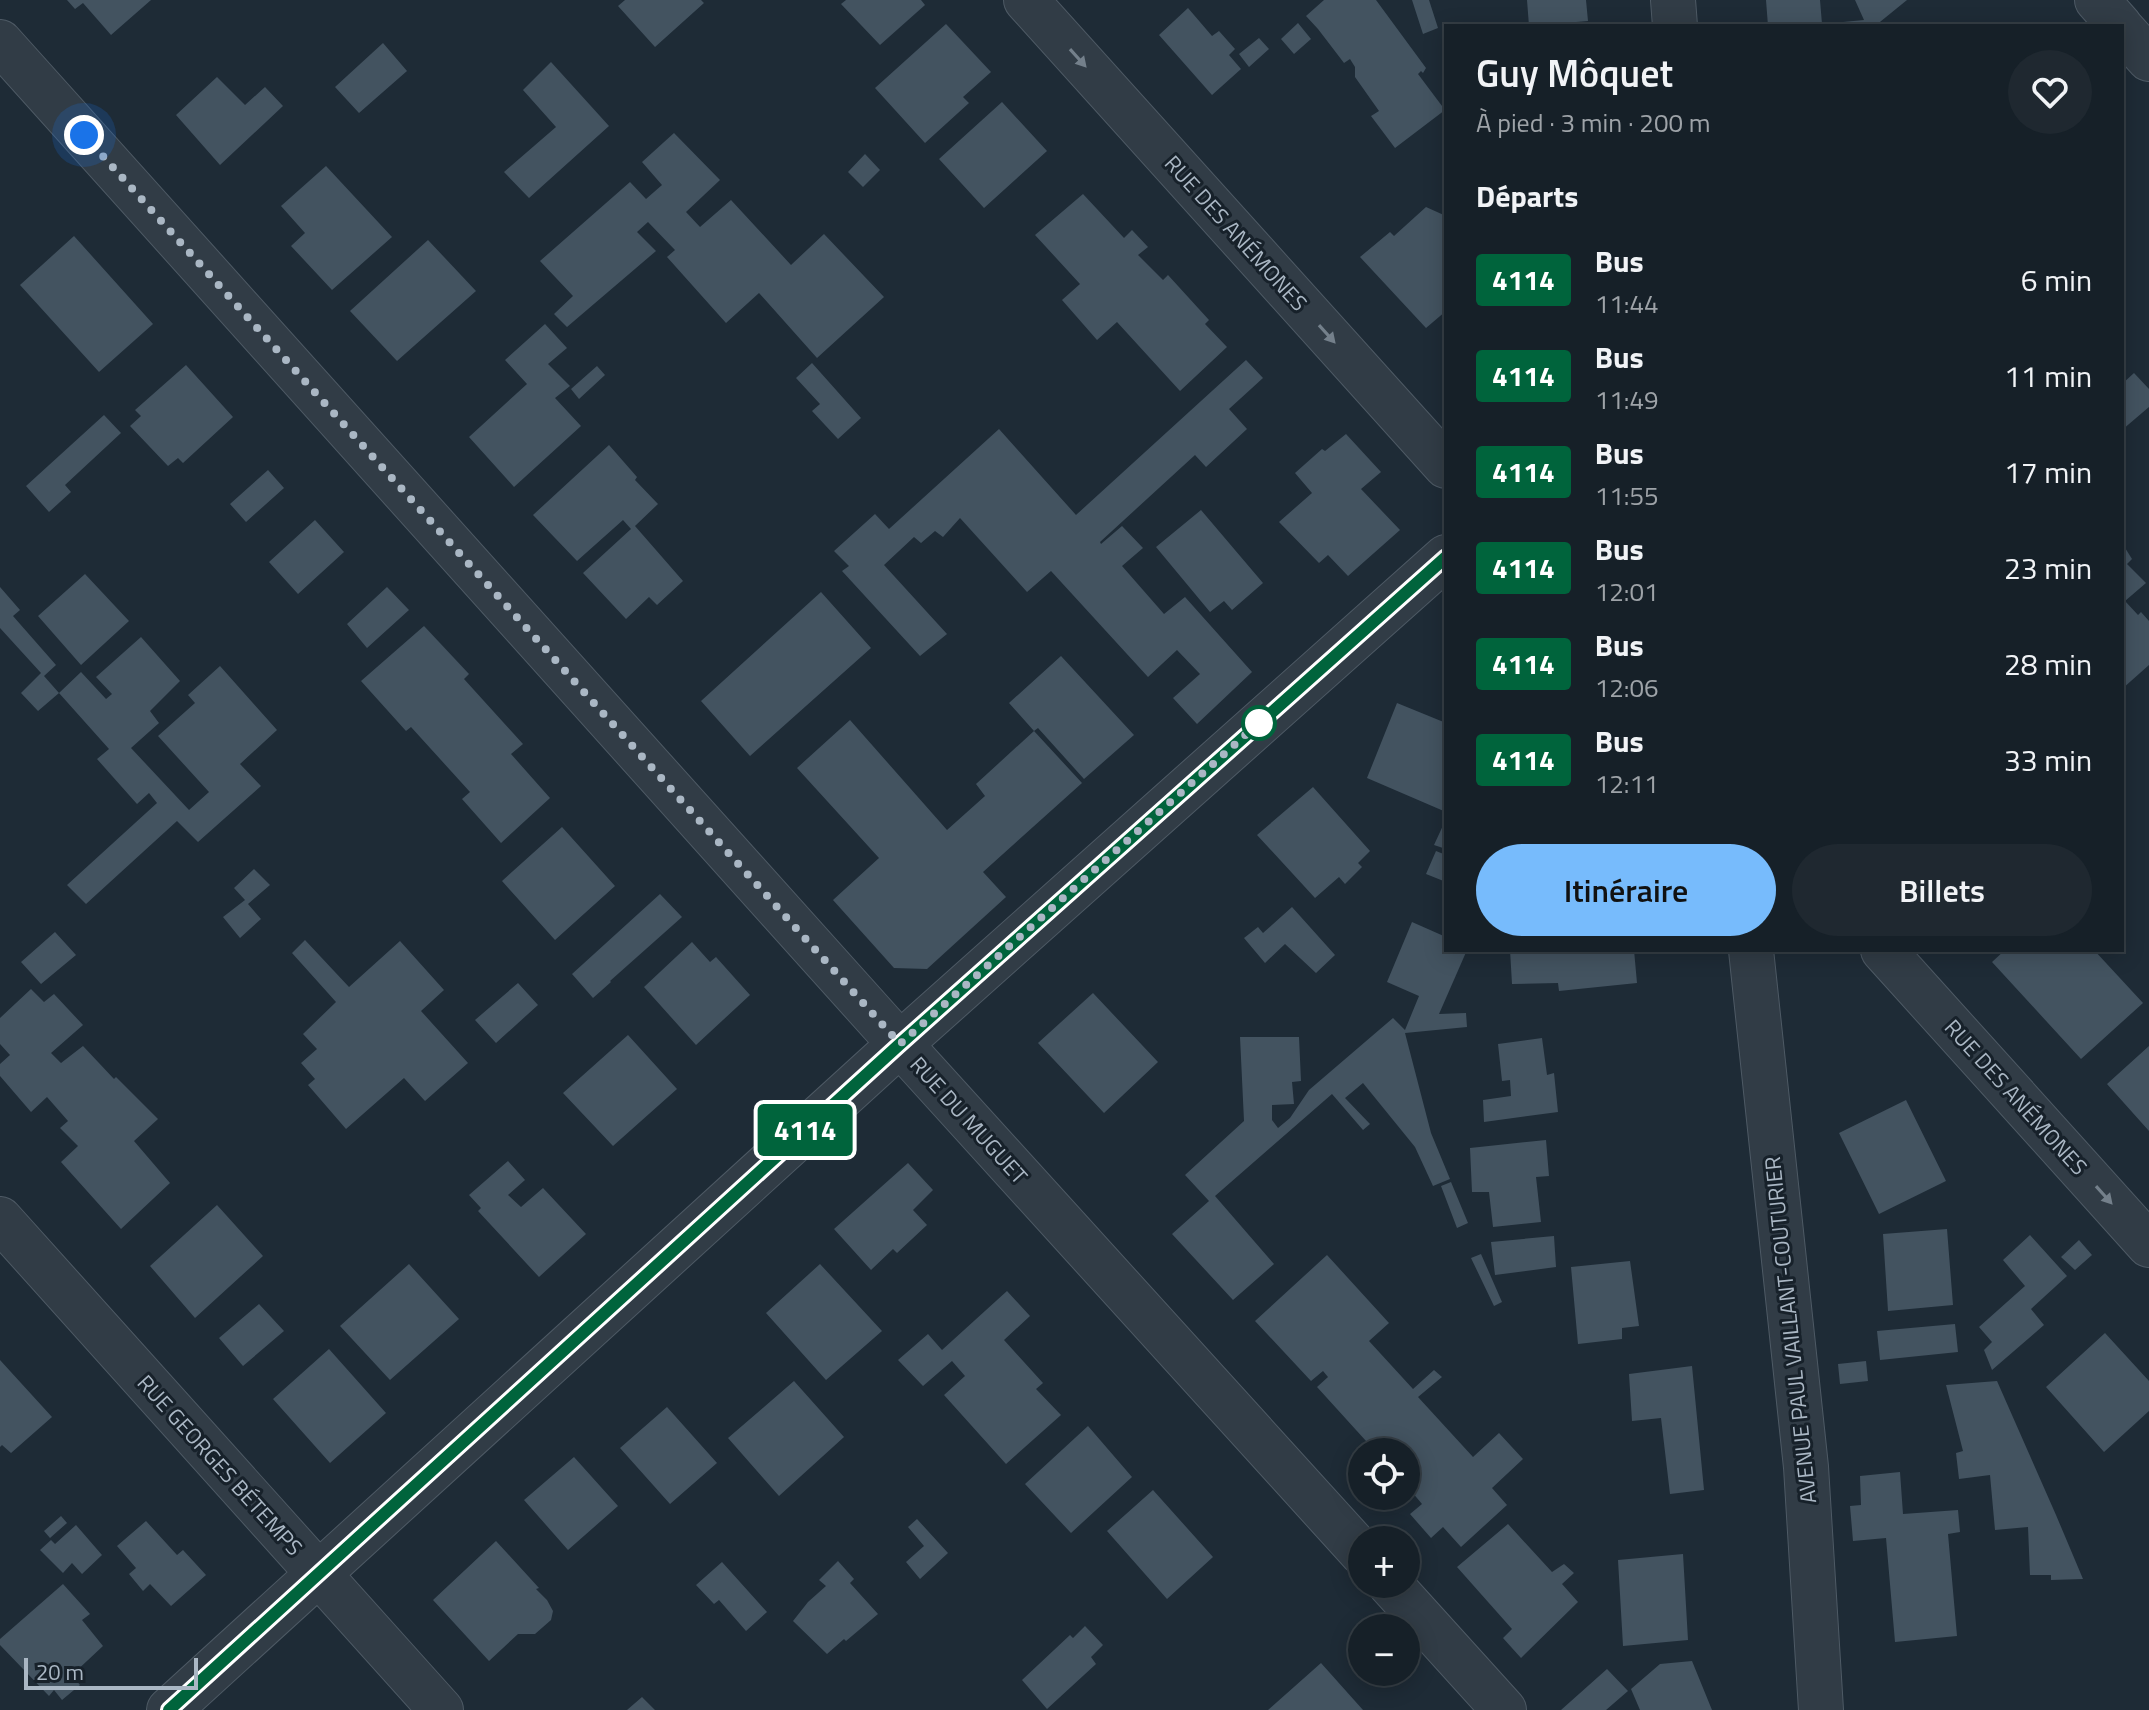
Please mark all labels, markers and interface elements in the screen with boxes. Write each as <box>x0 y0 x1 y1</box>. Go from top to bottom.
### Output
text: Guy Môquet <box>1476 44 1673 102</box>
one-way arrow <box>1069 48 1087 67</box>
button: heart <box>2008 50 2092 134</box>
text: À pied · 3 min · 200 m <box>1476 103 1710 142</box>
your location <box>64 115 104 155</box>
street label: RUE DES ANÉMONES <box>1157 147 1315 319</box>
text: Départs <box>1476 173 1578 219</box>
text: Bus <box>1595 238 1644 284</box>
text: 6 min <box>2021 257 2092 303</box>
text: 4114 <box>1492 258 1555 301</box>
text: 11:44 <box>1595 284 1659 323</box>
one-way arrow <box>1318 325 1336 344</box>
text: Bus <box>1595 334 1644 380</box>
text: 11 min <box>2004 353 2092 399</box>
text: 4114 <box>1492 354 1555 397</box>
text: 11:49 <box>1595 380 1659 419</box>
text: Bus <box>1595 430 1644 476</box>
text: 17 min <box>2004 449 2092 495</box>
text: 4114 <box>1492 450 1555 493</box>
text: 11:55 <box>1595 476 1659 515</box>
text: Bus <box>1595 526 1644 572</box>
text: 23 min <box>2004 545 2092 591</box>
text: 4114 <box>1492 546 1555 589</box>
text: 12:01 <box>1595 572 1659 611</box>
text: Bus <box>1595 622 1644 668</box>
text: 28 min <box>2004 641 2092 687</box>
text: 4114 <box>1492 642 1555 685</box>
text: 12:06 <box>1595 668 1659 707</box>
unlabelled marker <box>1242 706 1276 740</box>
text: Bus <box>1595 718 1644 764</box>
text: 33 min <box>2004 737 2092 783</box>
text: 4114 <box>1492 738 1555 781</box>
text: 12:11 <box>1595 764 1659 803</box>
button: Itinéraire <box>1476 844 1776 936</box>
button: Billets <box>1792 844 2092 936</box>
street label: RUE DES ANÉMONES <box>1937 1011 2095 1183</box>
street label: RUE DU MUGUET <box>902 1048 1036 1192</box>
line badge: 4114 <box>749 1104 861 1156</box>
text: 4114 <box>774 1108 836 1151</box>
street label: AVENUE PAUL VAILLANT-COUTURIER <box>1755 1155 1825 1505</box>
one-way arrow <box>2095 1185 2113 1205</box>
street label: RUE GEORGES BÉTEMPS <box>129 1367 311 1563</box>
map controls <box>1348 1438 1420 1686</box>
button: locate <box>1348 1438 1420 1510</box>
button: + <box>1348 1526 1420 1598</box>
button: − <box>1348 1614 1420 1686</box>
scale bar <box>24 1654 198 1690</box>
text: 20 m <box>36 1655 84 1689</box>

